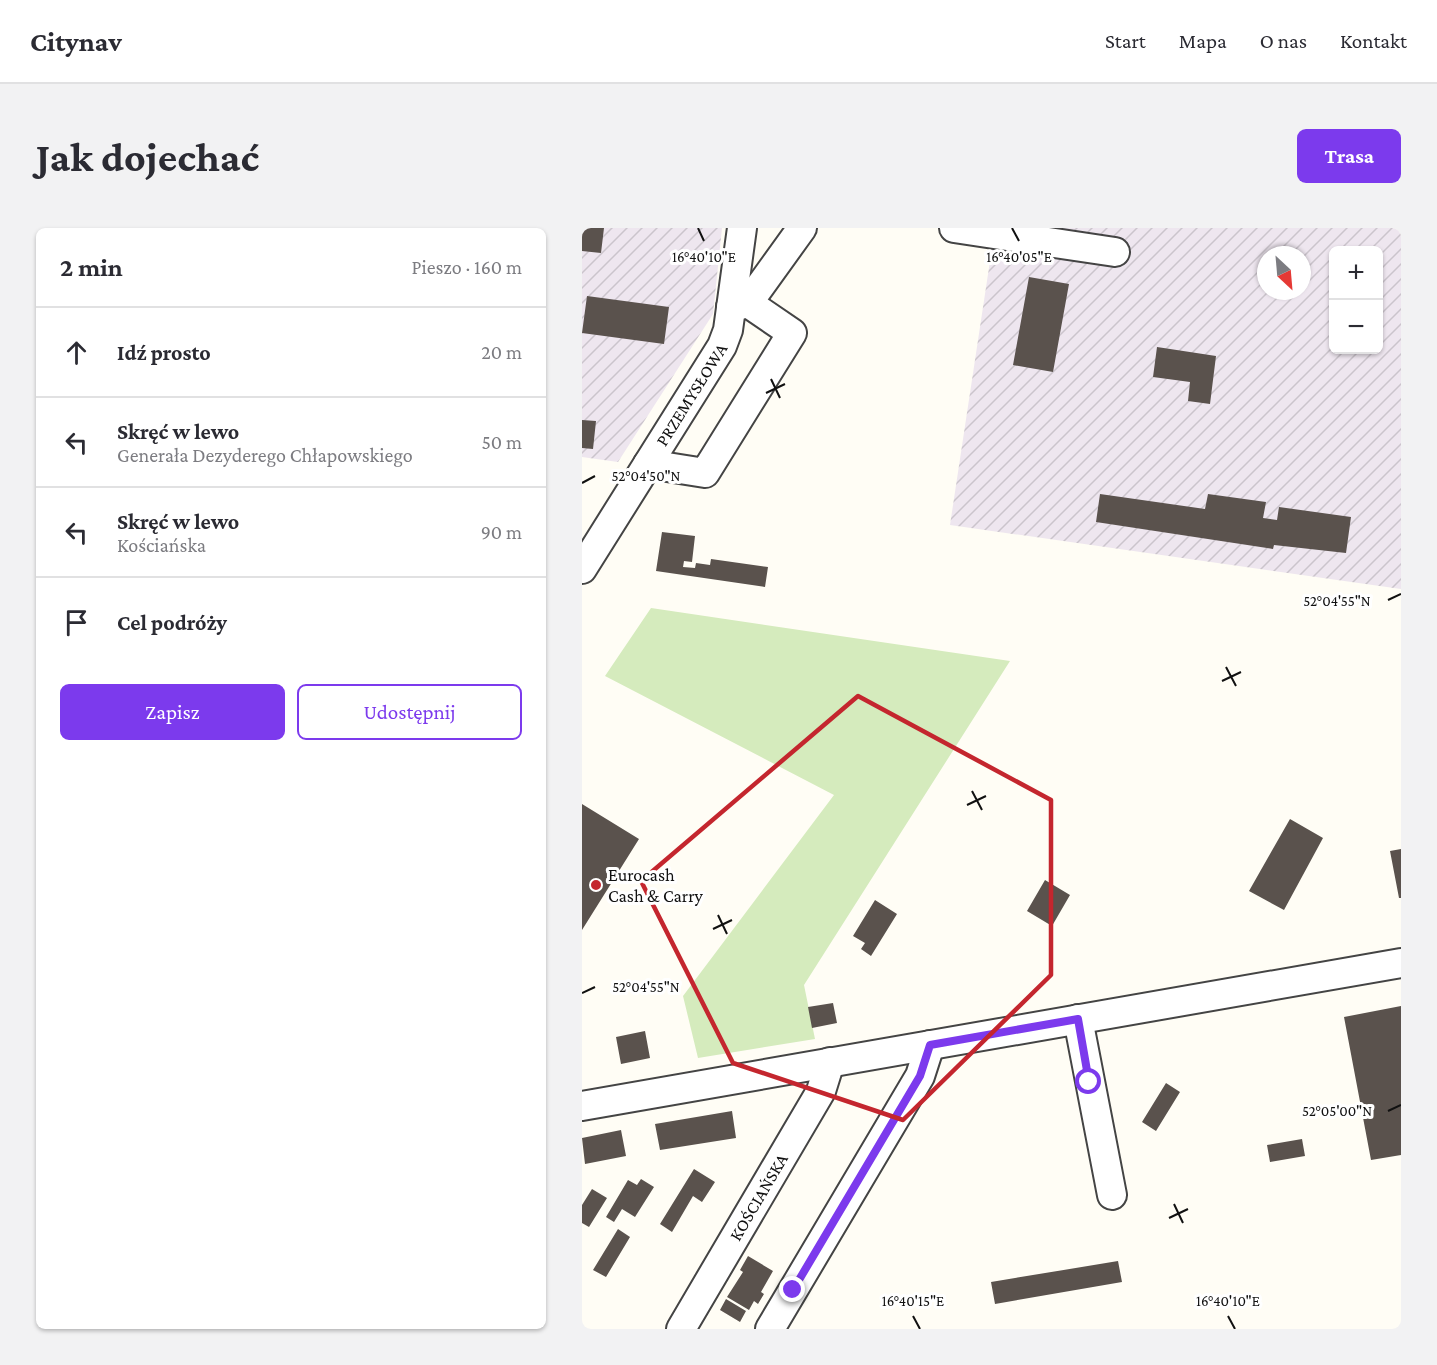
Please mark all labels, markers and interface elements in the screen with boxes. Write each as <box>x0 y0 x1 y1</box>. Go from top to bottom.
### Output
text: Citynav <box>30 26 122 57</box>
text: Start <box>1105 29 1146 53</box>
text: Mapa <box>1179 29 1227 53</box>
text: O nas <box>1260 29 1307 53</box>
text: Kontakt <box>1340 29 1407 53</box>
button: Trasa <box>1297 129 1401 183</box>
text: Jak dojechać <box>36 133 259 180</box>
north arrow <box>1257 246 1311 300</box>
map controls <box>1329 246 1383 354</box>
button: + <box>1329 246 1383 300</box>
text: 16°40'10"E <box>672 249 736 265</box>
text: 16°40'05"E <box>986 249 1052 265</box>
text: 2 min <box>60 253 123 282</box>
text: Pieszo · 160 m <box>411 256 522 278</box>
button: − <box>1329 300 1383 354</box>
icon: ahead <box>60 336 93 369</box>
street label: PRZEMYSŁOWA <box>652 339 732 450</box>
text: Idź prosto <box>117 340 211 365</box>
text: 20 m <box>481 341 522 363</box>
text: Skręć w lewo <box>117 419 239 444</box>
icon: left <box>60 426 93 459</box>
text: 50 m <box>481 431 522 453</box>
text: Generała Dezyderego Chłapowskiego <box>117 444 413 466</box>
text: 52°04'50"N <box>612 468 681 484</box>
text: Skręć w lewo <box>117 509 239 534</box>
icon: left <box>60 516 93 549</box>
text: 90 m <box>481 521 522 543</box>
text: Kościańska <box>117 534 206 556</box>
text: 52°04'55"N <box>1303 593 1371 609</box>
icon: arrive <box>60 606 93 639</box>
text: Cel podróży <box>117 610 227 635</box>
button: Zapisz <box>60 684 285 740</box>
button: Udostępnij <box>297 684 522 740</box>
place label: Eurocash Cash & Carry <box>608 865 704 906</box>
marker: Eurocash Cash & Carry <box>589 878 603 892</box>
text: 52°04'55"N <box>612 979 680 995</box>
route start <box>1075 1068 1101 1094</box>
text: 52°05'00"N <box>1302 1103 1372 1119</box>
street label: KOŚCIAŃSKA <box>725 1149 792 1244</box>
route end <box>779 1276 805 1302</box>
text: 16°40'15"E <box>882 1293 944 1309</box>
text: 16°40'10"E <box>1196 1293 1260 1309</box>

